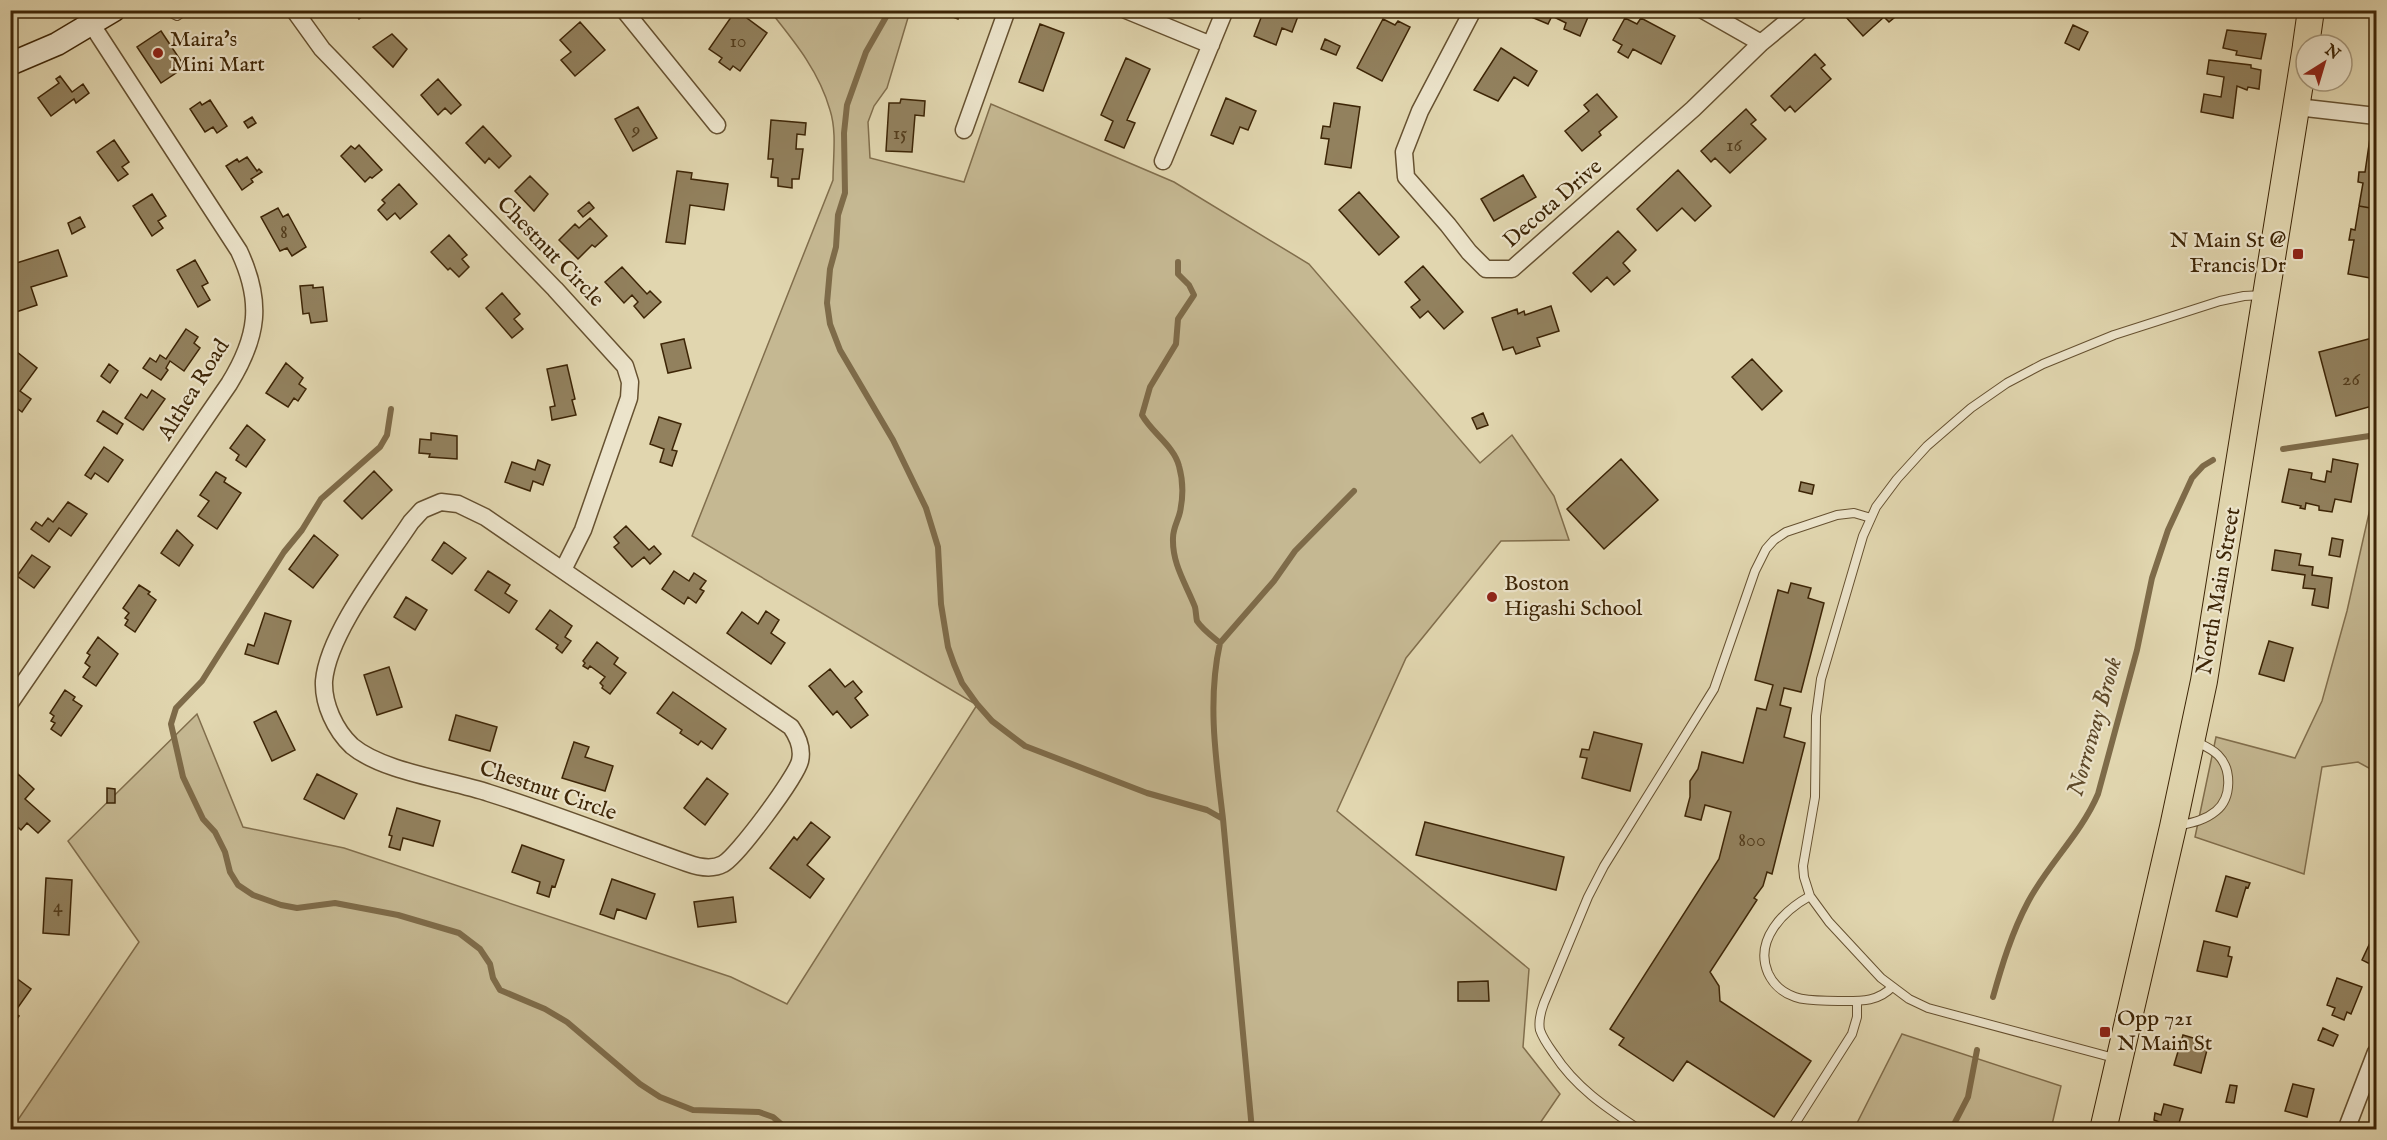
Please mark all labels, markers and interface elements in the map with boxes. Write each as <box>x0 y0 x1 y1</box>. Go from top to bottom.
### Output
place label: Maira's Mini Mart <box>170 26 265 79</box>
house number: 10 <box>729 29 747 54</box>
north arrow <box>2294 33 2354 93</box>
text: N <box>2319 40 2343 65</box>
marker: Maira's Mini Mart <box>151 46 165 60</box>
house number: 9 <box>631 117 640 142</box>
house number: 15 <box>893 121 907 146</box>
house number: 16 <box>1726 133 1743 158</box>
street label: Decota Drive <box>1498 153 1608 255</box>
street label: Chestnut Circle <box>490 191 610 313</box>
house number: 8 <box>280 220 288 245</box>
place label: N Main St @ Francis Dr <box>2169 227 2286 280</box>
marker: N Main St @ Francis Dr <box>2291 247 2305 261</box>
street label: Althea Road <box>151 334 236 447</box>
house number: 26 <box>2342 367 2360 392</box>
street label: North Main Street <box>2190 505 2248 677</box>
place label: Boston Higashi School <box>1504 570 1642 623</box>
marker: Boston Higashi School <box>1485 590 1499 604</box>
water label: Norroway Brook <box>2060 653 2130 800</box>
street label: Chestnut Circle <box>476 754 620 828</box>
house number: 800 <box>1738 828 1766 853</box>
house number: 4 <box>53 894 63 919</box>
place label: Opp 721 N Main St <box>2117 1005 2213 1058</box>
marker: Opp 721 N Main St <box>2098 1025 2112 1039</box>

